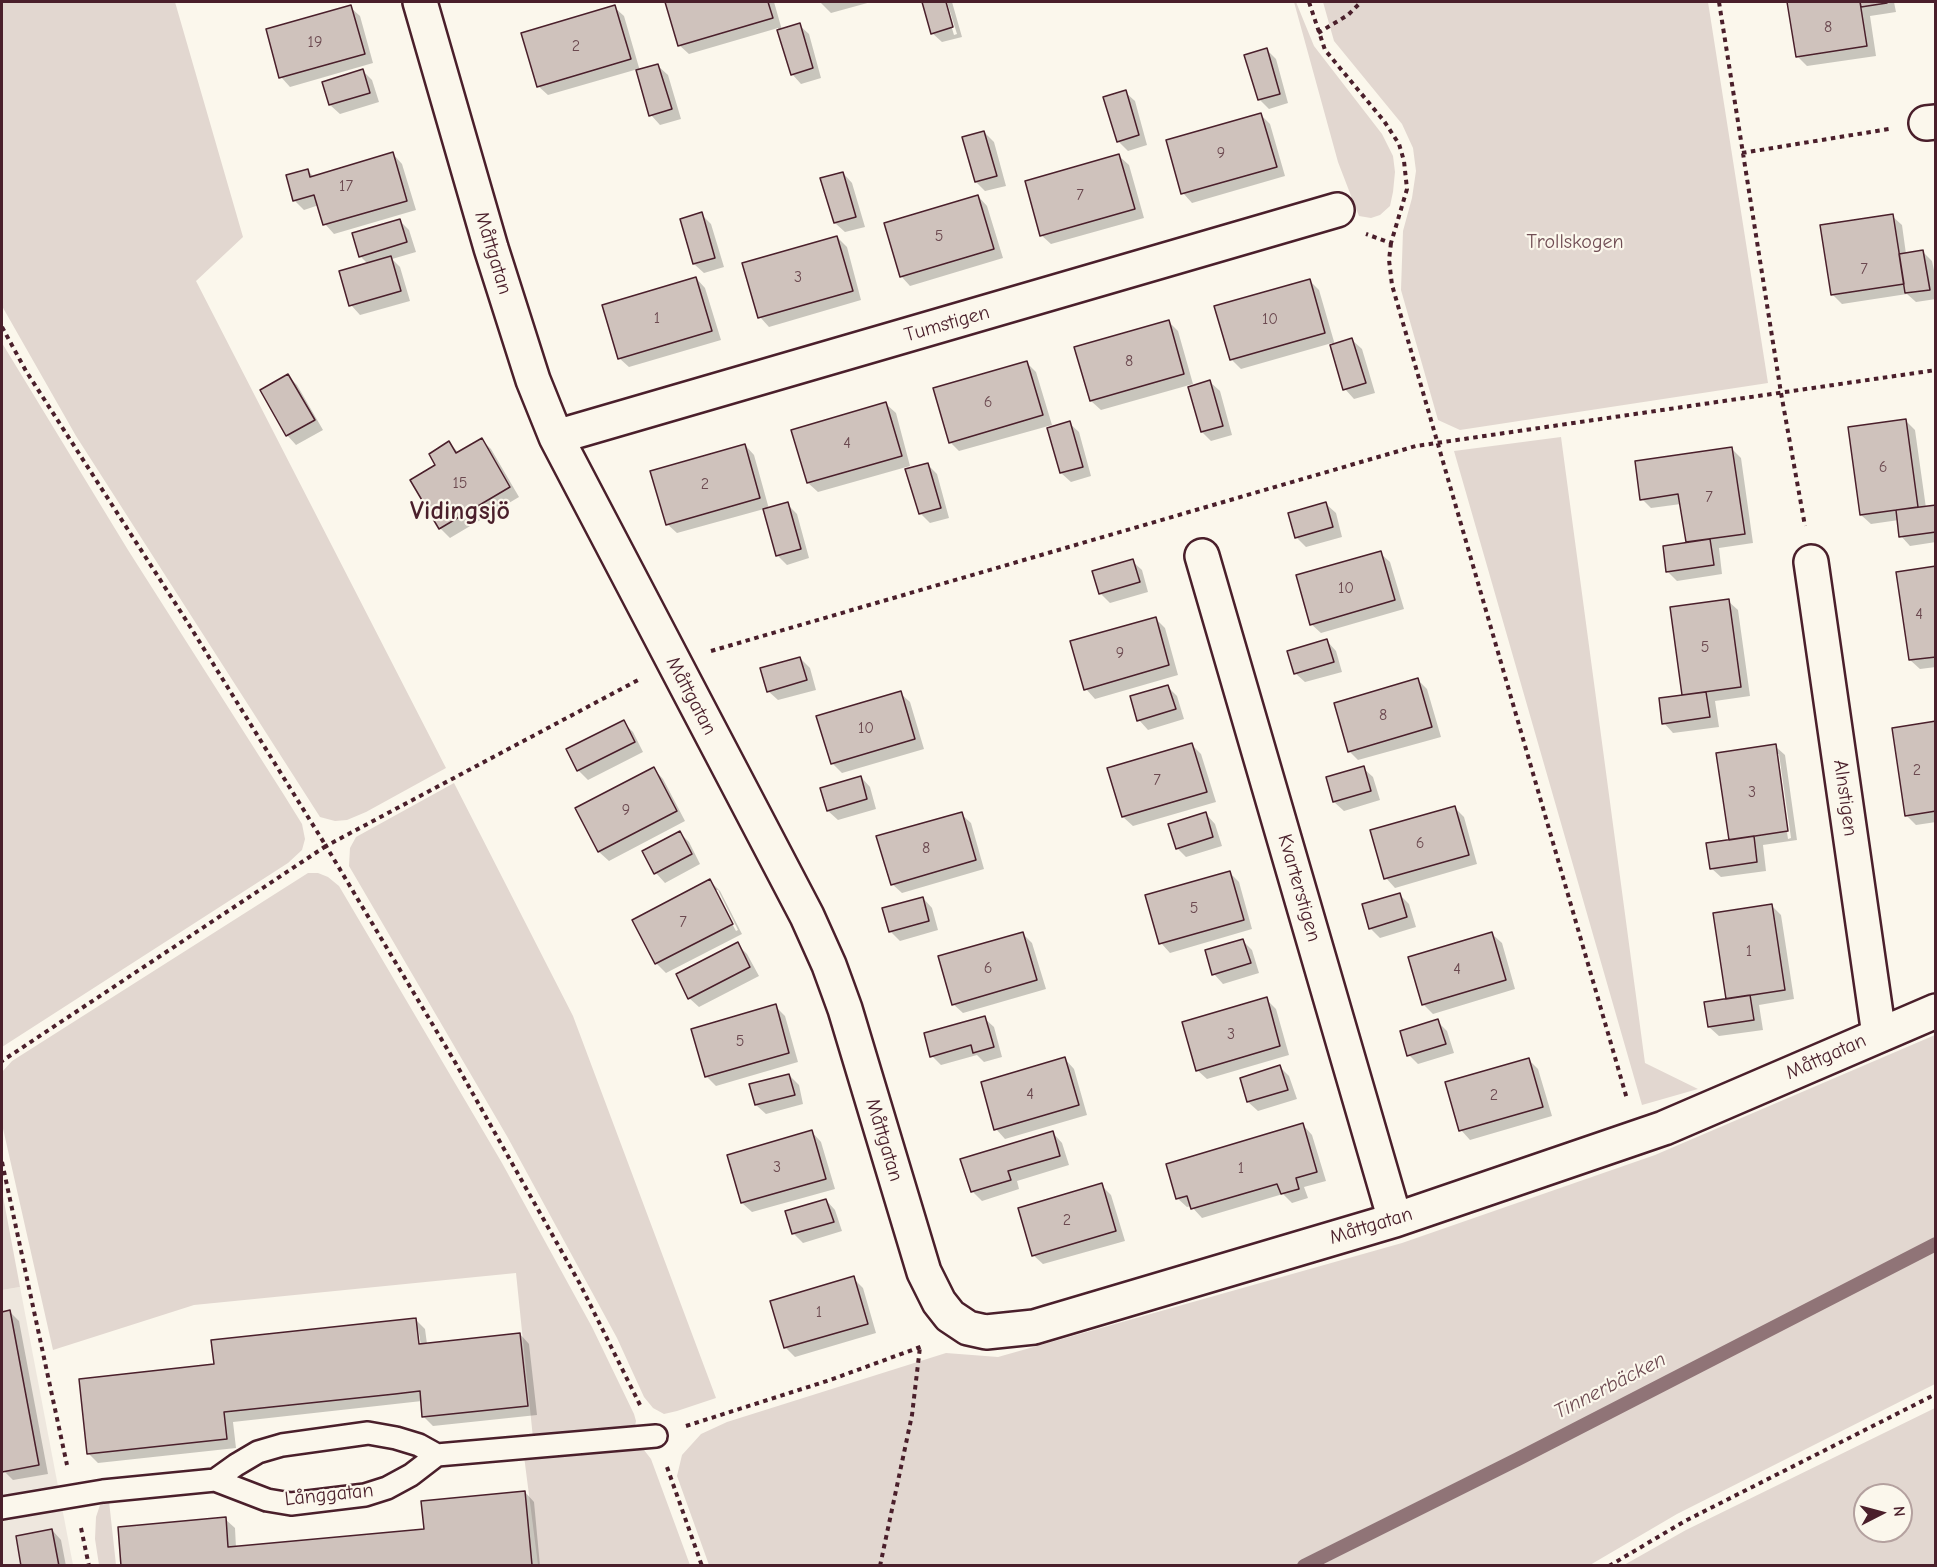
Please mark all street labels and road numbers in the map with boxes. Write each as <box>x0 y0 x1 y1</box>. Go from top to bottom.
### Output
street label: Måttgatan <box>469 209 517 297</box>
street label: Tumstigen <box>902 300 992 348</box>
street label: Måttgatan <box>660 653 722 739</box>
street label: Alnstigen <box>1828 758 1862 838</box>
street label: Kvarterstigen <box>1272 831 1326 945</box>
street label: Måttgatan <box>1782 1029 1870 1085</box>
street label: Måttgatan <box>860 1096 908 1184</box>
street label: Måttgatan <box>1327 1202 1415 1250</box>
street label: Långgatan <box>283 1478 375 1512</box>

